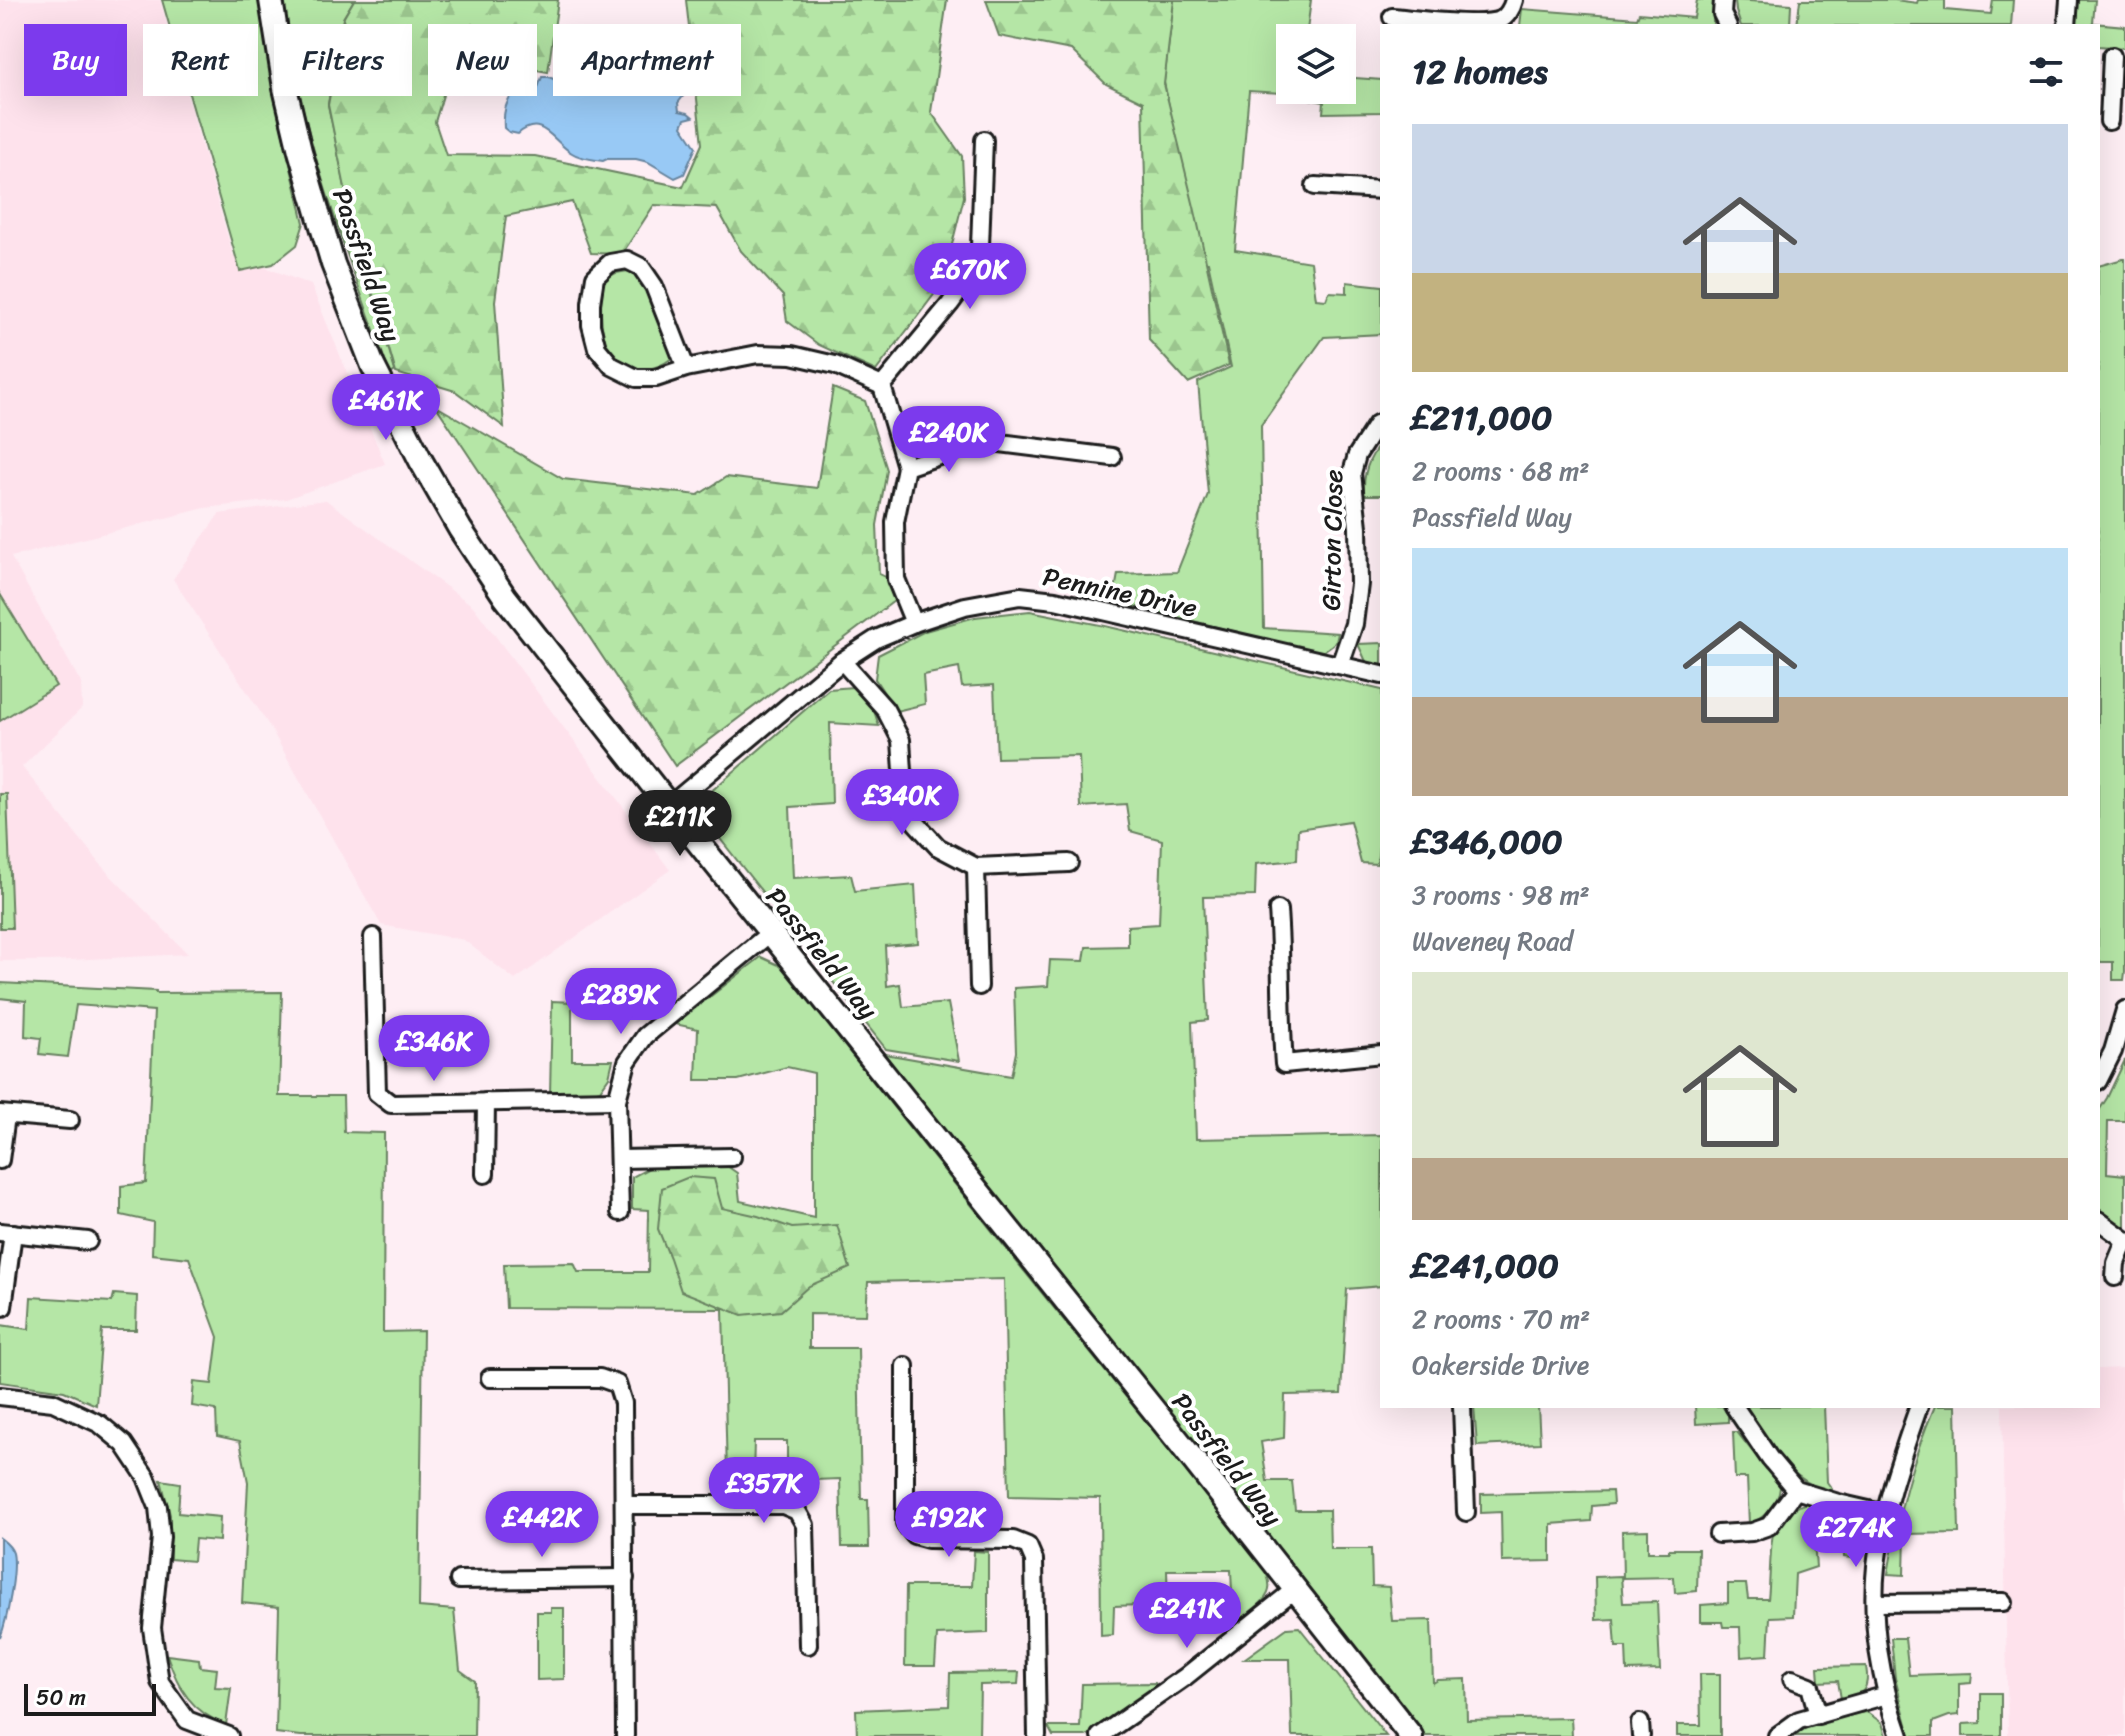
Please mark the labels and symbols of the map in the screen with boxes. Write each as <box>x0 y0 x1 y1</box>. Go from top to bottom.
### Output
street label: Passfield Way <box>319 182 415 349</box>
pin: £670K <box>914 243 1026 311</box>
pin: £461K <box>330 374 442 442</box>
pin: £240K <box>893 406 1005 474</box>
street label: Girton Close <box>1308 469 1356 611</box>
street label: Pennine Drive <box>1039 553 1201 631</box>
pin: £340K <box>846 769 958 837</box>
pin: £211K <box>624 790 736 858</box>
street label: Passfield Way <box>754 876 890 1030</box>
pin: £289K <box>565 968 677 1036</box>
pin: £346K <box>378 1015 490 1083</box>
street label: Passfield Way <box>1160 1382 1295 1537</box>
pin: £357K <box>708 1457 820 1525</box>
pin: £442K <box>486 1491 598 1559</box>
pin: £192K <box>893 1491 1005 1559</box>
pin: £274K <box>1800 1501 1912 1569</box>
pin: £241K <box>1131 1582 1243 1650</box>
scale bar <box>24 1680 156 1716</box>

